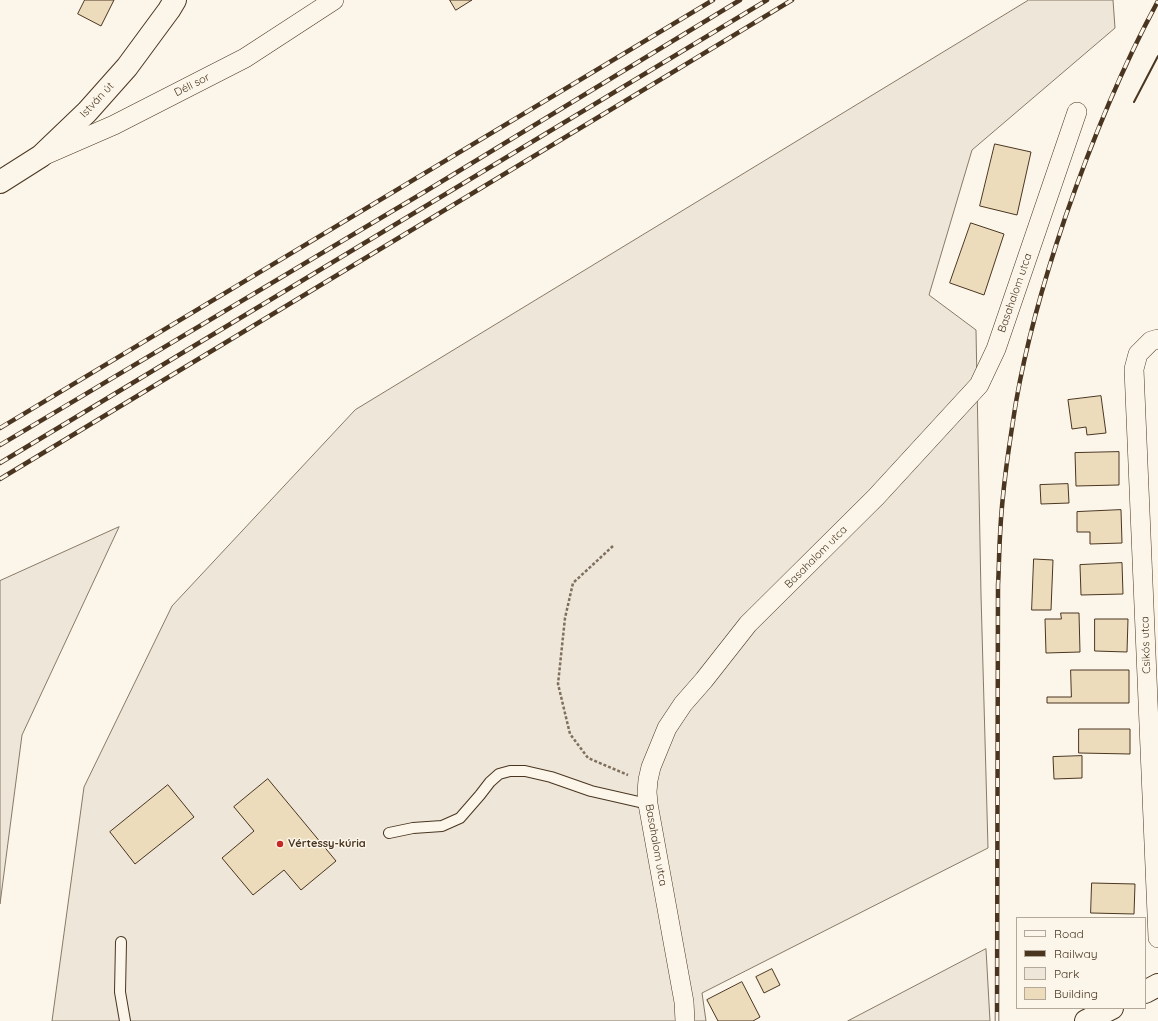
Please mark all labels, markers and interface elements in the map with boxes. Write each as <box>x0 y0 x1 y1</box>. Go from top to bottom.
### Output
street label: Déli sor <box>172 70 212 100</box>
street label: István út <box>77 80 117 120</box>
street label: Basahalom utca <box>995 252 1035 334</box>
street label: Basahalom utca <box>782 523 850 591</box>
street label: Csikós utca <box>1138 616 1154 674</box>
street label: Basahalom utca <box>642 803 670 887</box>
place label: Vértessy-kúria <box>288 837 366 851</box>
marker: Vértessy-kúria <box>275 839 285 849</box>
legend <box>1016 917 1146 1009</box>
text: Road <box>1054 926 1084 941</box>
text: Railway <box>1054 946 1098 961</box>
text: Park <box>1054 966 1079 981</box>
text: Building <box>1054 986 1098 1001</box>

